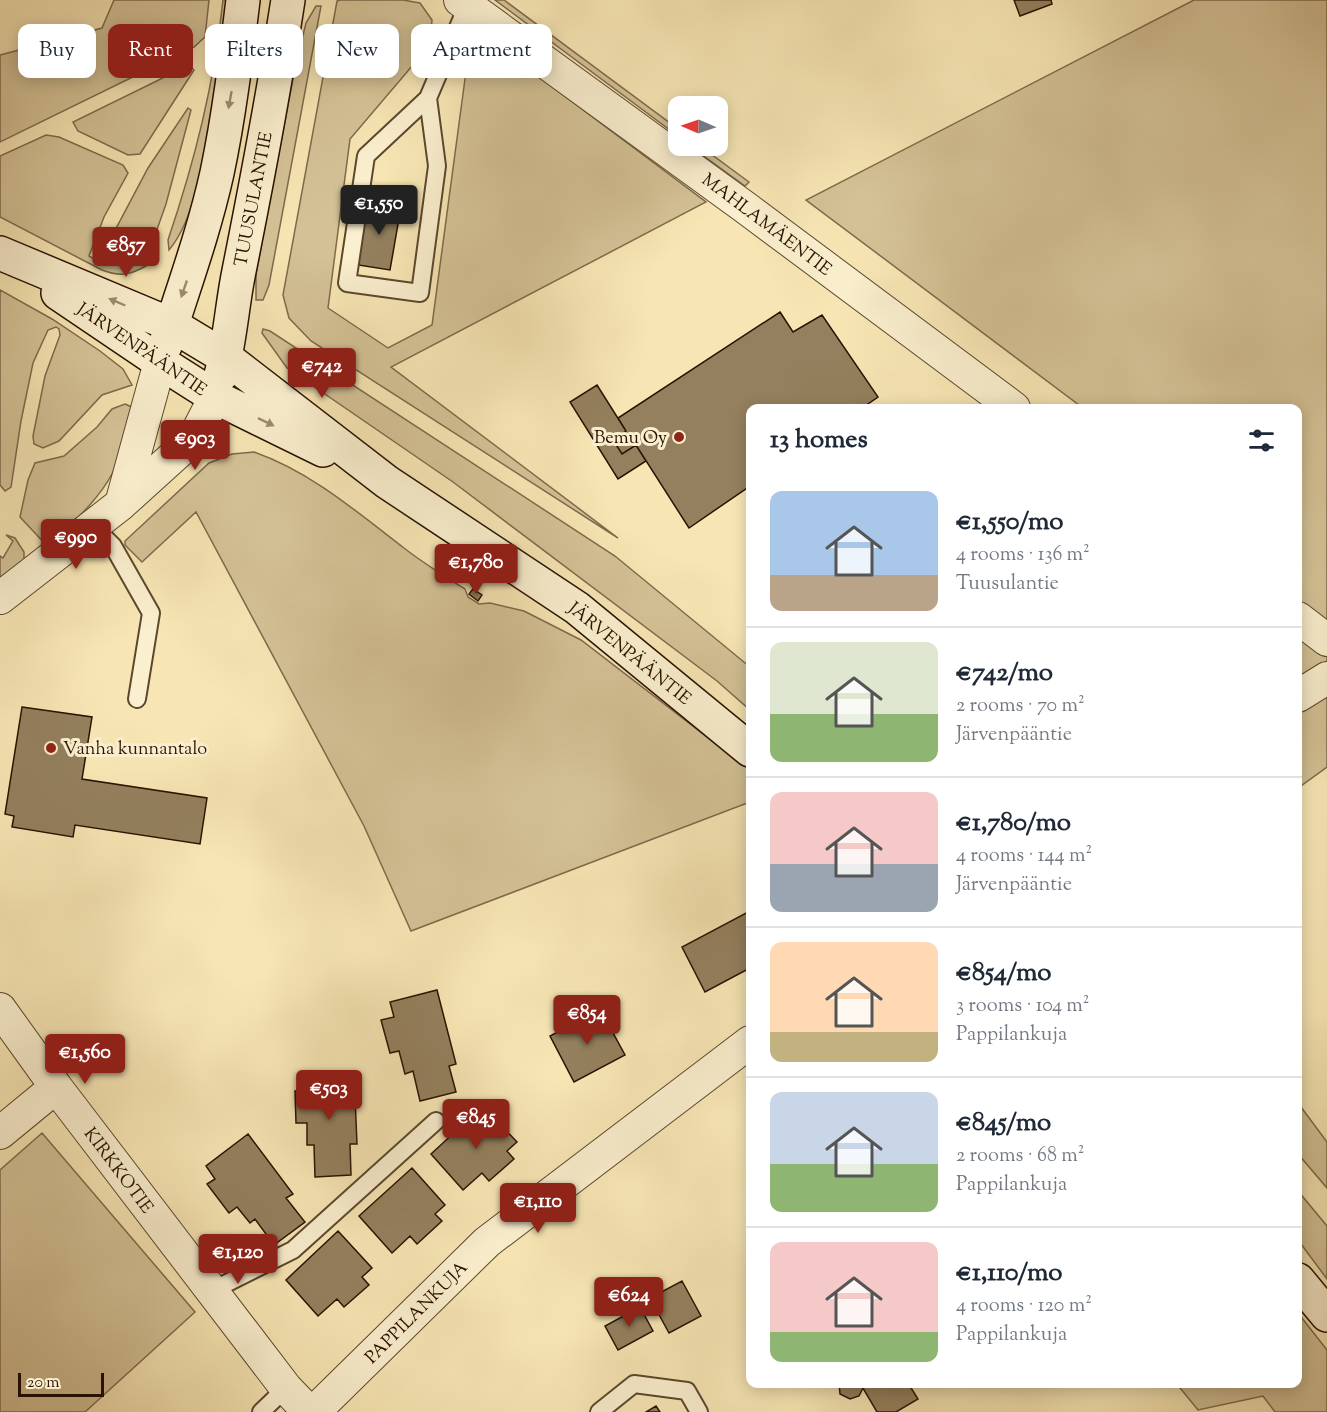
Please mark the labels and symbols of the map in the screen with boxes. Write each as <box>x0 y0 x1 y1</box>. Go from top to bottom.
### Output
one-way arrow <box>225 90 234 109</box>
north arrow <box>668 96 728 156</box>
street label: TUUSULANTIE <box>229 130 281 269</box>
street label: MAHLAMÄENTIE <box>695 168 836 283</box>
pin: €1,550 <box>330 185 428 236</box>
pin: €857 <box>90 227 162 278</box>
one-way arrow <box>179 280 188 298</box>
street label: JÄRVENPÄÄNTIE <box>70 297 211 404</box>
one-way arrow <box>108 297 126 307</box>
pin: €742 <box>286 348 358 399</box>
one-way arrow <box>257 417 274 427</box>
pin: €903 <box>159 420 231 471</box>
place label: Bemu Oy <box>594 426 667 452</box>
marker: Bemu Oy <box>672 430 686 444</box>
pin: €990 <box>40 519 112 570</box>
pin: €1,780 <box>427 544 525 595</box>
street label: JÄRVENPÄÄNTIE <box>561 596 696 712</box>
place label: Vanha kunnantalo <box>63 737 207 763</box>
marker: Vanha kunnantalo <box>44 741 58 755</box>
pin: €854 <box>551 995 623 1046</box>
pin: €1,560 <box>36 1034 134 1085</box>
pin: €503 <box>293 1070 365 1121</box>
pin: €845 <box>440 1099 512 1150</box>
street label: KIRKKOTIE <box>76 1123 159 1220</box>
pin: €1,110 <box>489 1183 587 1234</box>
pin: €1,120 <box>189 1234 287 1285</box>
street label: PAPPILANKUJA <box>360 1256 475 1371</box>
pin: €624 <box>593 1277 665 1328</box>
scale bar <box>18 1370 104 1398</box>

